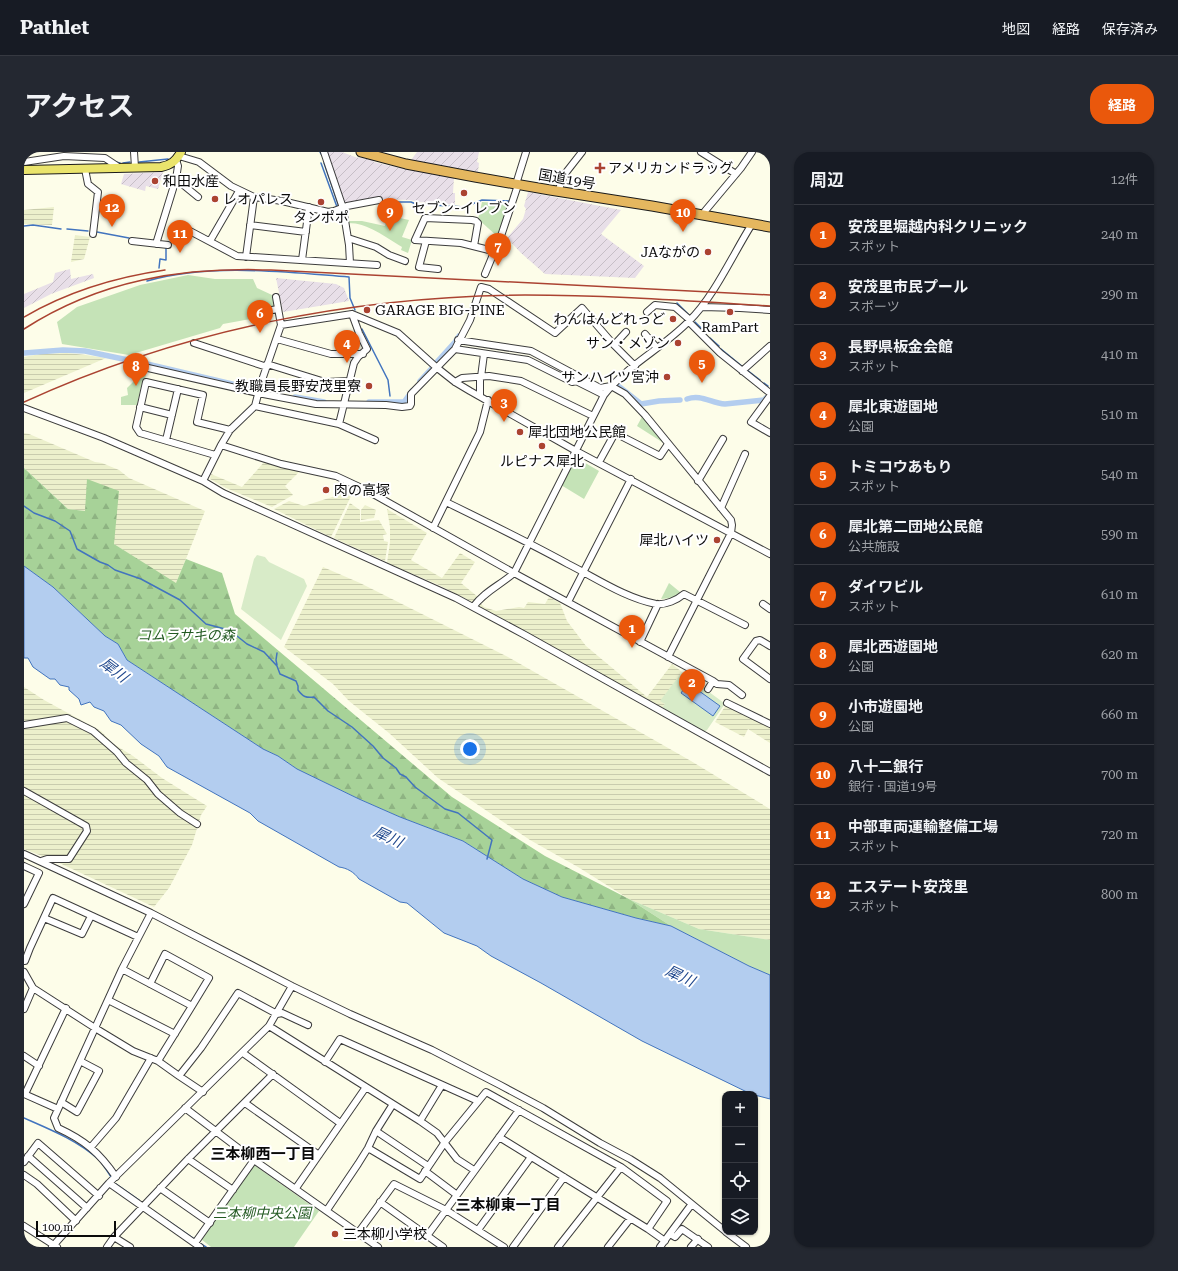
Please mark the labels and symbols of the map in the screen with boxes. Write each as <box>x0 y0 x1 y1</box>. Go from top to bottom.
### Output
place label: アメリカンドラッグ <box>608 160 733 176</box>
marker: アメリカンドラッグ <box>595 163 605 173</box>
street label: 国道19号 <box>537 166 597 192</box>
place label: 和田水産 <box>163 173 219 189</box>
marker: 和田水産 <box>150 176 160 186</box>
marker: セブン-イレブン <box>459 188 469 198</box>
place label: レオパレス <box>223 191 293 207</box>
pin: 12 <box>99 194 125 227</box>
marker: レオパレス <box>210 194 220 204</box>
marker: タンポポ <box>316 197 326 207</box>
pin: 9 <box>377 198 403 231</box>
pin: 10 <box>670 199 696 232</box>
place label: セブン-イレブン <box>412 200 516 216</box>
place label: タンポポ <box>293 209 349 225</box>
pin: 11 <box>167 220 193 253</box>
pin: 7 <box>485 233 511 266</box>
place label: JAながの <box>641 244 700 260</box>
marker: JAながの <box>703 247 713 257</box>
pin: 6 <box>247 300 273 333</box>
place label: GARAGE BIG-PINE <box>375 302 505 318</box>
marker: GARAGE BIG-PINE <box>362 305 372 315</box>
marker: RamPart <box>725 307 735 317</box>
place label: わんはんどれっど <box>553 311 665 327</box>
marker: わんはんどれっど <box>668 314 678 324</box>
place label: RamPart <box>701 319 759 335</box>
pin: 4 <box>334 330 360 363</box>
place label: サン・メゾン <box>586 335 670 351</box>
marker: サン・メゾン <box>673 338 683 348</box>
pin: 5 <box>689 350 715 383</box>
pin: 8 <box>123 353 149 386</box>
place label: サンハイツ宮沖 <box>561 369 659 385</box>
marker: サンハイツ宮沖 <box>662 372 672 382</box>
place label: 教職員長野安茂里寮 <box>235 378 361 394</box>
marker: 教職員長野安茂里寮 <box>364 381 374 391</box>
pin: 3 <box>491 389 517 422</box>
place label: 犀北団地公民館 <box>528 424 626 440</box>
marker: 犀北団地公民館 <box>515 427 525 437</box>
marker: ルピナス犀北 <box>537 441 547 451</box>
place label: ルピナス犀北 <box>500 453 584 469</box>
place label: 肉の高塚 <box>334 482 390 498</box>
marker: 肉の高塚 <box>321 485 331 495</box>
place label: 犀北ハイツ <box>639 532 709 548</box>
marker: 犀北ハイツ <box>712 535 722 545</box>
pin: 1 <box>619 615 645 648</box>
park label: コムラサキの森 <box>137 627 237 643</box>
water label: 犀川 <box>97 654 133 687</box>
pin: 2 <box>679 669 705 702</box>
your location <box>460 739 480 759</box>
water label: 犀川 <box>371 823 407 852</box>
water label: 犀川 <box>663 962 699 991</box>
district label: 三本柳西一丁目 <box>210 1145 316 1163</box>
district label: 三本柳東一丁目 <box>455 1196 561 1214</box>
park label: 三本柳中央公園 <box>213 1205 313 1221</box>
scale bar <box>36 1219 116 1238</box>
place label: 三本柳小学校 <box>343 1226 427 1242</box>
marker: 三本柳小学校 <box>330 1229 340 1239</box>

